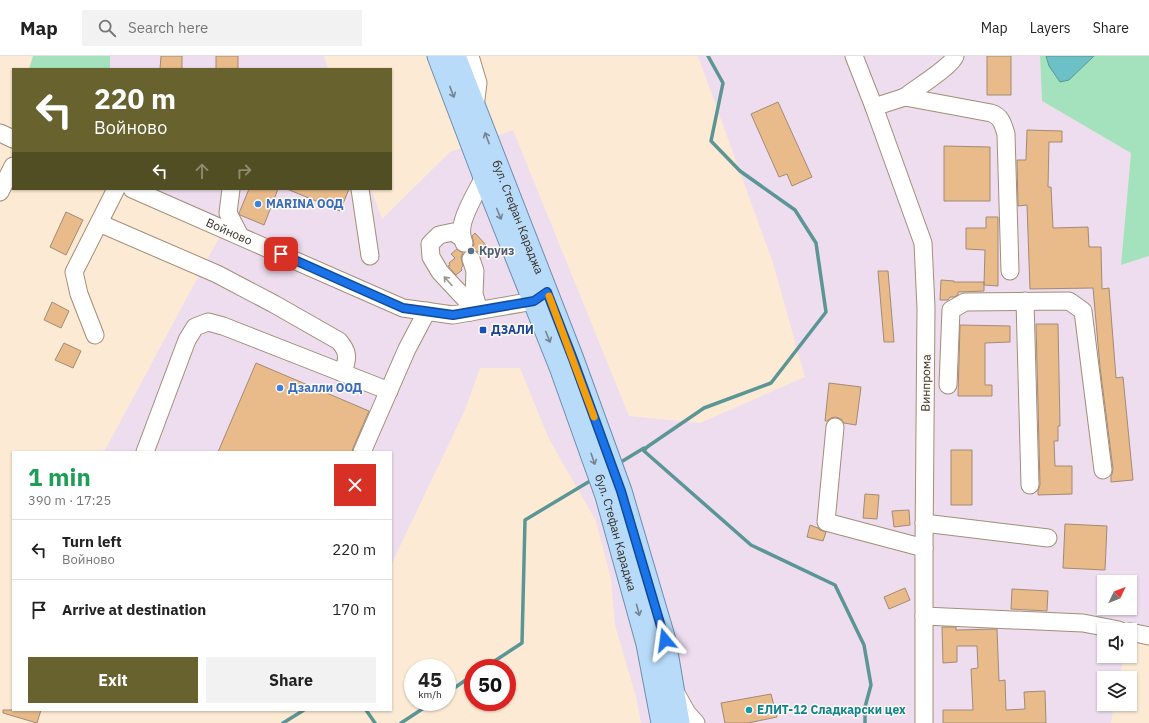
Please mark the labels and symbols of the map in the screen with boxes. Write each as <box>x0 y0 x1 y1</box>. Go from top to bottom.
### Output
one-way arrow <box>449 86 457 98</box>
one-way arrow <box>483 133 491 145</box>
street label: бул. Стефан Караджа <box>489 158 547 277</box>
place label: MARINA ООД <box>266 196 344 211</box>
marker: MARINA ООД <box>253 199 263 209</box>
one-way arrow <box>496 207 503 219</box>
street label: Войново <box>204 214 255 248</box>
pin <box>264 237 298 271</box>
place label: Круиз <box>479 243 514 258</box>
marker: Круиз <box>466 246 476 256</box>
one-way arrow <box>444 276 453 286</box>
place label: ДЗАЛИ <box>491 322 534 337</box>
marker: ДЗАЛИ <box>478 325 488 335</box>
one-way arrow <box>545 330 552 342</box>
street label: Винпрома <box>918 354 934 412</box>
place label: Дзалли ООД <box>288 380 363 395</box>
marker: Дзалли ООД <box>275 383 285 393</box>
one-way arrow <box>589 453 597 465</box>
street label: бул. Стефан Караджа <box>592 472 640 593</box>
north arrow <box>1097 575 1137 615</box>
one-way arrow <box>635 604 642 617</box>
position arrow <box>644 619 686 661</box>
speed limit sign: 50 <box>464 659 516 711</box>
place label: ЕЛИТ-12 Сладкарски цех <box>757 702 906 717</box>
marker: ЕЛИТ-12 Сладкарски цех <box>744 705 754 715</box>

